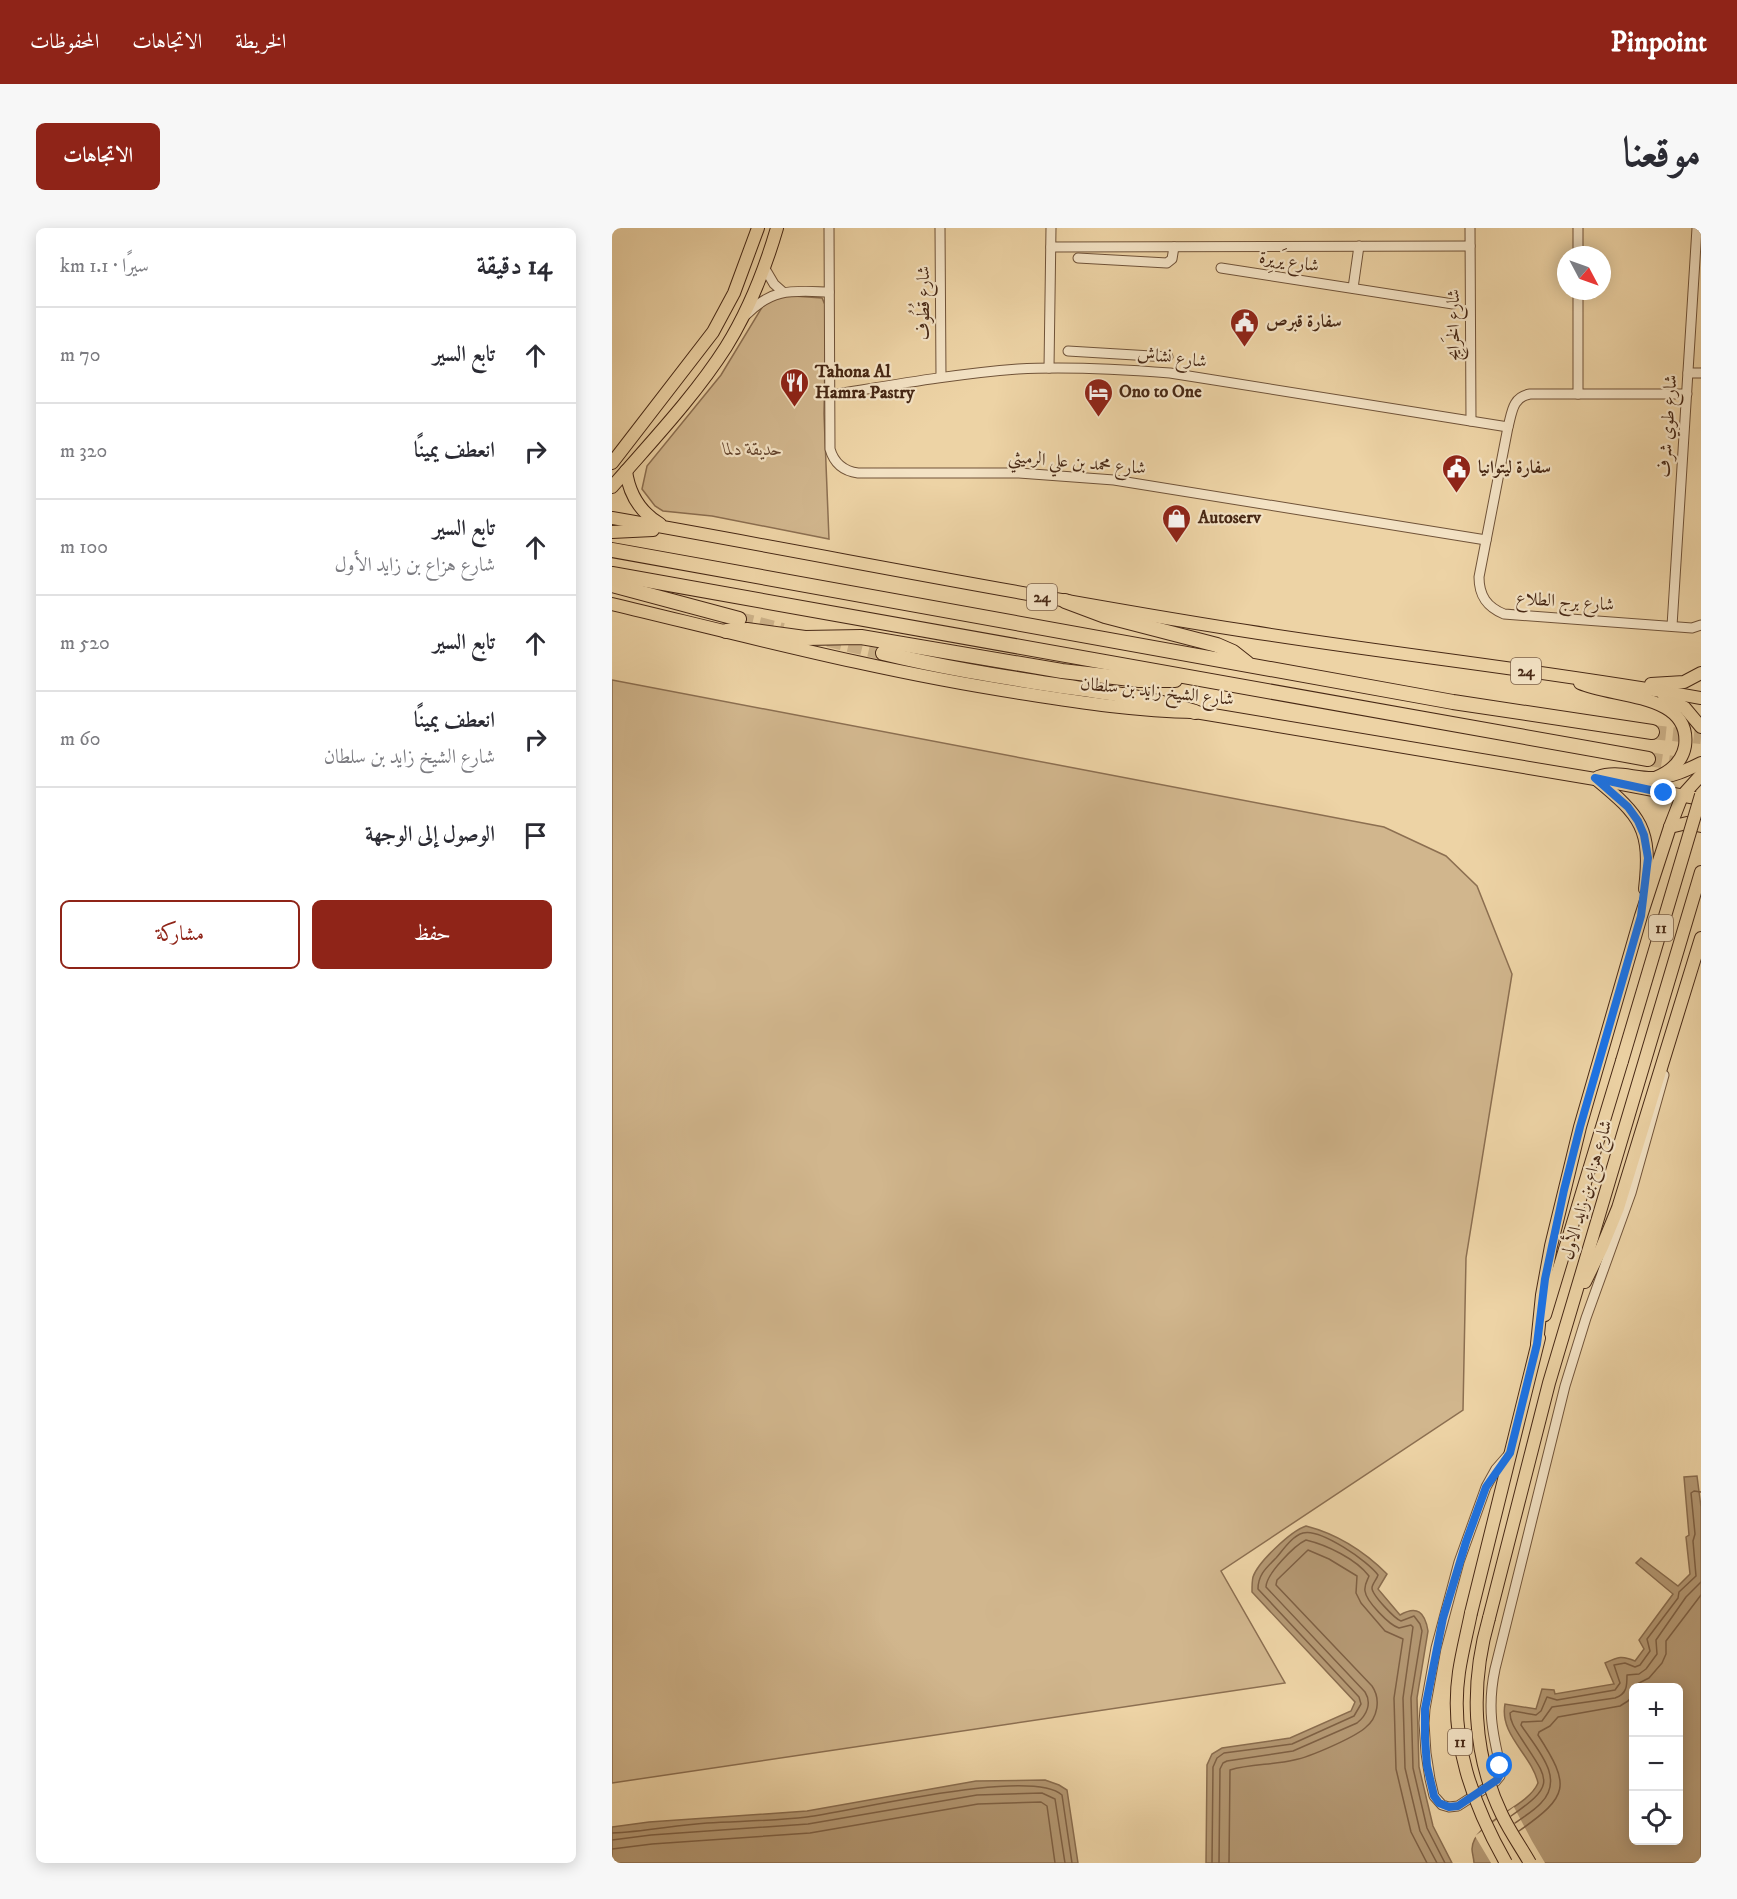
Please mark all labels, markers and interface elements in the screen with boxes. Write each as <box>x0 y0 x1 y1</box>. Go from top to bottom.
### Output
text: Pinpoint <box>1611 25 1707 60</box>
text: المحفوظات <box>30 29 99 55</box>
text: الاتجاهات <box>132 29 202 55</box>
text: الخريطة <box>235 29 286 55</box>
button: الاتجاهات <box>36 123 160 190</box>
text: موقعنا <box>1623 128 1701 180</box>
street label: شارع يَريِرة <box>1257 243 1321 281</box>
north arrow <box>1557 246 1611 300</box>
text: 14 دقيقة <box>477 250 552 283</box>
text: سيرًا · 1.1 km <box>60 254 149 279</box>
street label: شارع قُطُوف <box>908 266 938 340</box>
street label: شارع الخَرايِج <box>1440 289 1469 361</box>
public building icon: سفارة قبرص <box>1229 306 1261 348</box>
place label: سفارة قبرص <box>1266 311 1342 333</box>
icon: ahead <box>519 339 552 372</box>
text: تابع السير <box>433 341 495 368</box>
text: 70 m <box>60 343 101 368</box>
street label: شارع نشاش <box>1136 343 1208 376</box>
place label: Tahona Al Hamra Pastry <box>814 361 915 404</box>
restaurant icon: Tahona Al Hamra Pastry <box>778 366 810 408</box>
street label: شارع طوي شرف <box>1653 374 1686 478</box>
hotel icon: Ono to One <box>1082 376 1114 418</box>
place label: Ono to One <box>1119 381 1202 403</box>
icon: right <box>519 435 552 468</box>
text: انعطف يمينًا <box>414 437 495 464</box>
text: 320 m <box>60 439 107 464</box>
park label: حديقة دلما <box>721 439 783 461</box>
street label: شارع محمد بن علي الرميثي <box>1007 446 1147 485</box>
public building icon: سفارة ليتوانيا <box>1441 452 1473 494</box>
place label: سفارة ليتوانيا <box>1478 457 1551 479</box>
shop icon: Autoserv <box>1161 502 1193 544</box>
place label: Autoserv <box>1197 507 1262 529</box>
text: تابع السير <box>433 515 495 542</box>
icon: ahead <box>519 531 552 564</box>
text: 100 m <box>60 535 108 560</box>
text: شارع هزاع بن زايد الأول <box>335 553 495 578</box>
road number: 24 <box>1027 584 1057 610</box>
street label: شارع برج الطلاع <box>1515 588 1615 620</box>
icon: ahead <box>519 627 552 660</box>
text: تابع السير <box>433 629 495 656</box>
text: 520 m <box>60 631 110 656</box>
road number: 24 <box>1511 658 1541 684</box>
street label: شارع الشيخ زايد بن سلطان <box>1079 673 1235 715</box>
text: انعطف يمينًا <box>414 707 495 734</box>
icon: right <box>519 723 552 756</box>
text: 60 m <box>60 727 101 752</box>
text: شارع الشيخ زايد بن سلطان <box>324 745 495 770</box>
route end <box>1650 779 1676 805</box>
icon: arrive <box>519 819 552 852</box>
text: الوصول إلى الوجهة <box>365 821 495 848</box>
button: مشاركة <box>60 900 300 969</box>
button: حفظ <box>312 900 552 969</box>
road number: 11 <box>1649 915 1673 941</box>
street label: شارع هزاع بن زايد الأول <box>1554 1117 1620 1263</box>
map controls <box>1629 1683 1683 1845</box>
button: + <box>1629 1683 1683 1737</box>
road number: 11 <box>1448 1729 1472 1755</box>
button: − <box>1629 1737 1683 1791</box>
route start <box>1486 1752 1512 1778</box>
button: locate <box>1629 1791 1683 1845</box>

